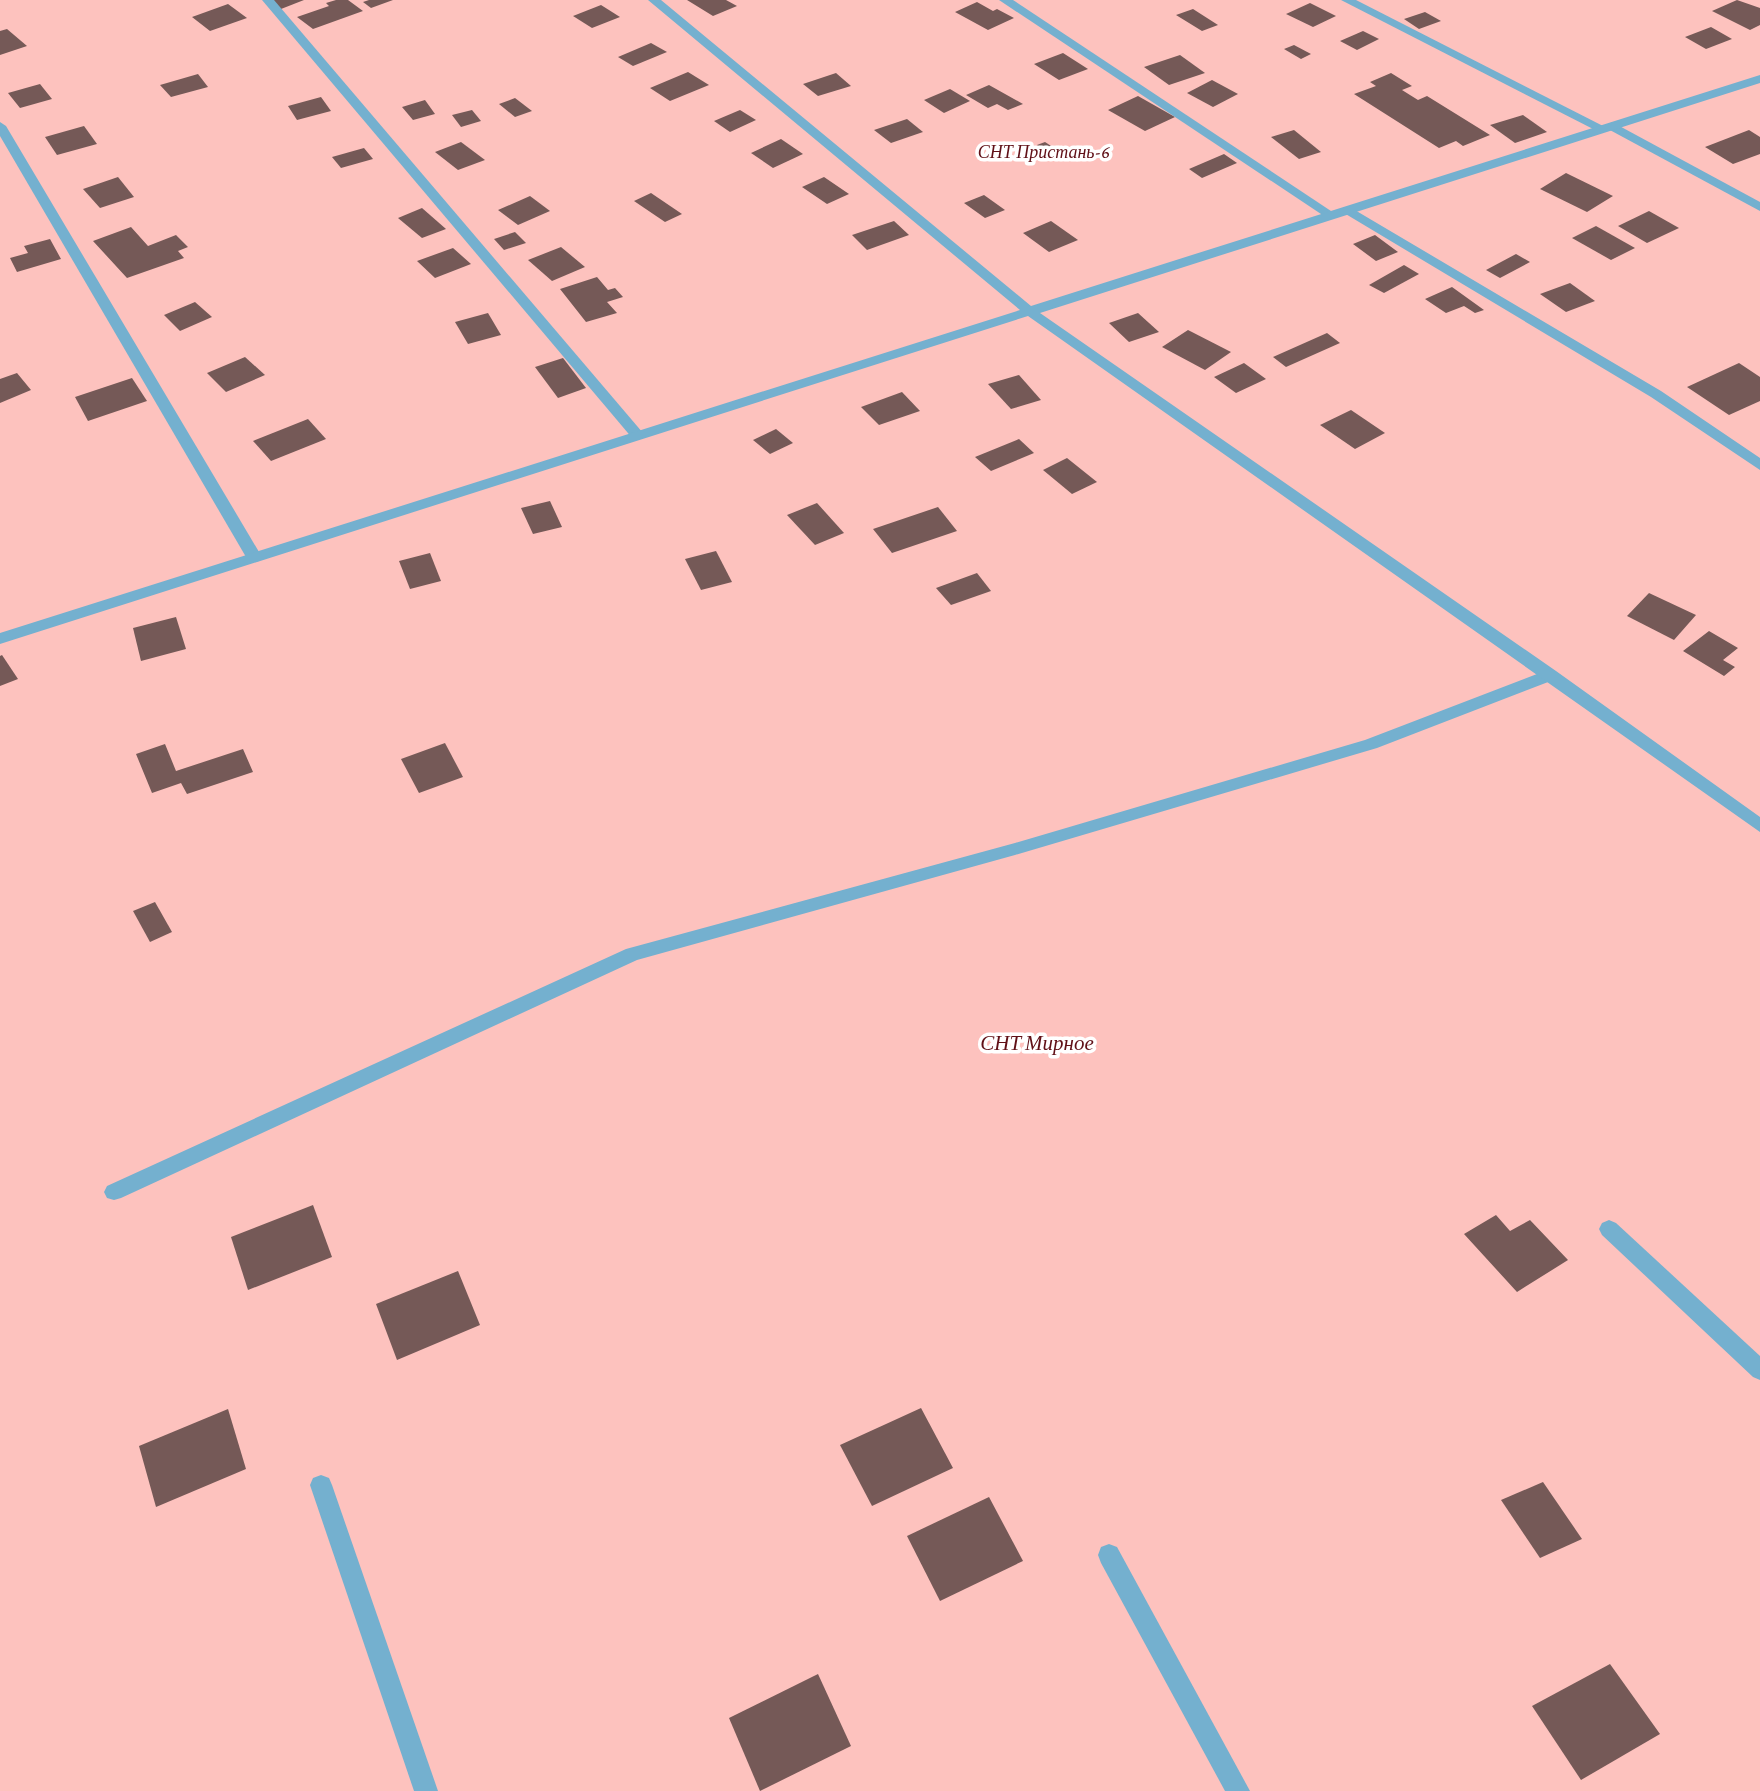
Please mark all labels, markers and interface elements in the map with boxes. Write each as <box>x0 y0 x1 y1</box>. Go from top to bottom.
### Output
park label: СНТ Пристань-6 <box>978 142 1110 162</box>
park label: СНТ Мирное <box>980 1031 1094 1055</box>

